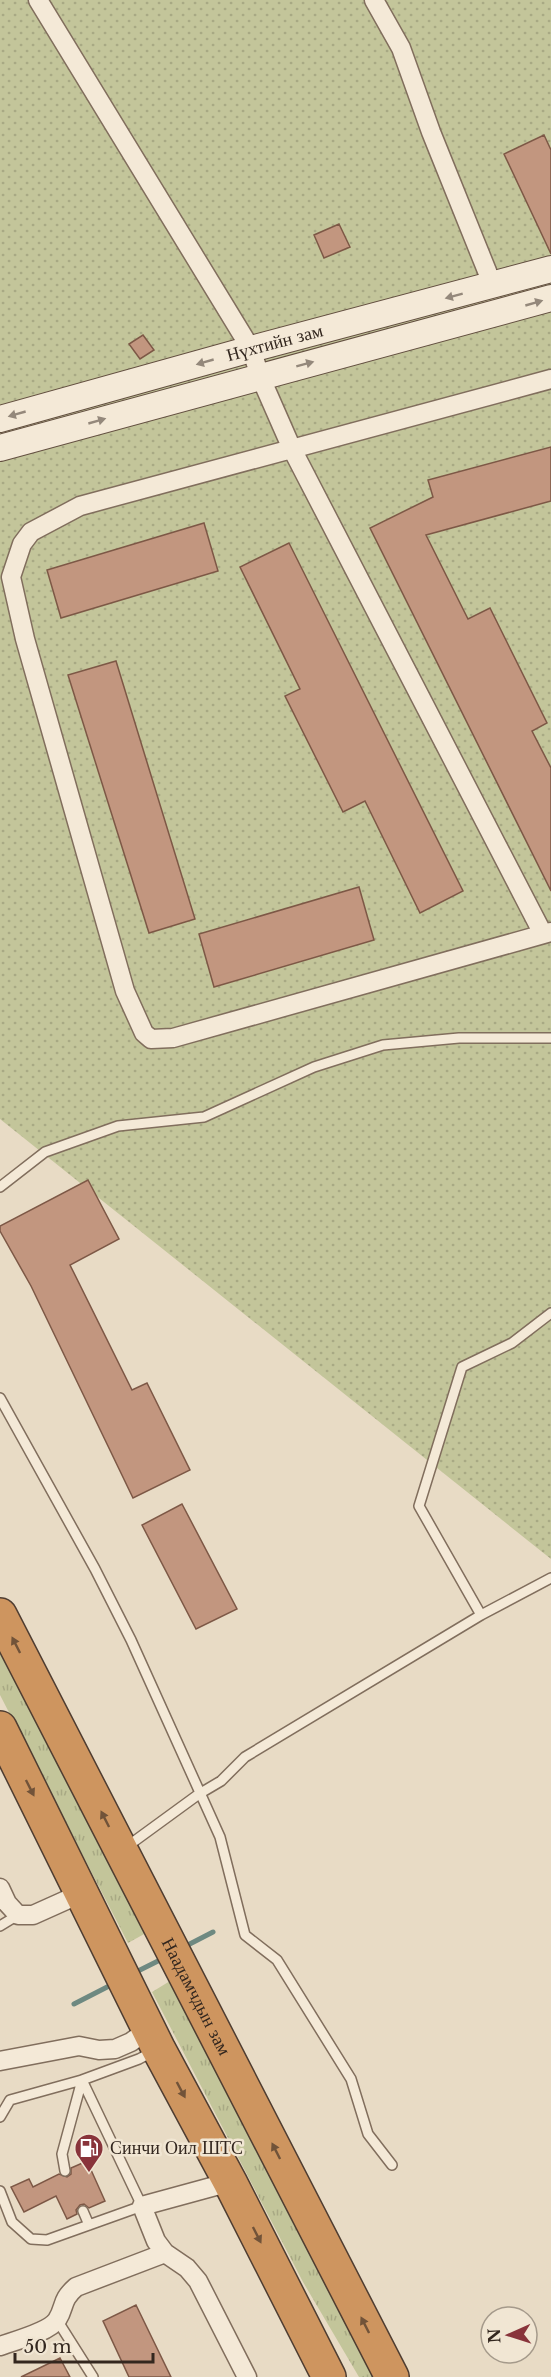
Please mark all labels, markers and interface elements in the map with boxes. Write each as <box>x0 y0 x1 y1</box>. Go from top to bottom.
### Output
one-way arrow <box>445 292 463 301</box>
one-way arrow <box>525 298 543 307</box>
street label: Нүхтийн зам <box>224 319 325 366</box>
one-way arrow <box>196 358 214 367</box>
one-way arrow <box>296 358 314 368</box>
one-way arrow <box>8 410 26 420</box>
one-way arrow <box>88 416 106 425</box>
one-way arrow <box>11 1637 21 1654</box>
one-way arrow <box>25 1779 34 1796</box>
one-way arrow <box>100 1810 110 1827</box>
street label: Наадамчдын зам <box>157 1934 236 2059</box>
one-way arrow <box>176 2082 186 2099</box>
fuel station icon: Синчи Оил ШТС <box>73 2132 105 2174</box>
place label: Синчи Оил ШТС <box>110 2137 243 2159</box>
one-way arrow <box>272 2143 281 2160</box>
one-way arrow <box>252 2226 261 2243</box>
north arrow <box>479 2305 539 2365</box>
one-way arrow <box>361 2316 371 2334</box>
scale bar <box>15 2326 153 2364</box>
text: N <box>484 2328 504 2344</box>
text: 50 m <box>24 2336 72 2358</box>

